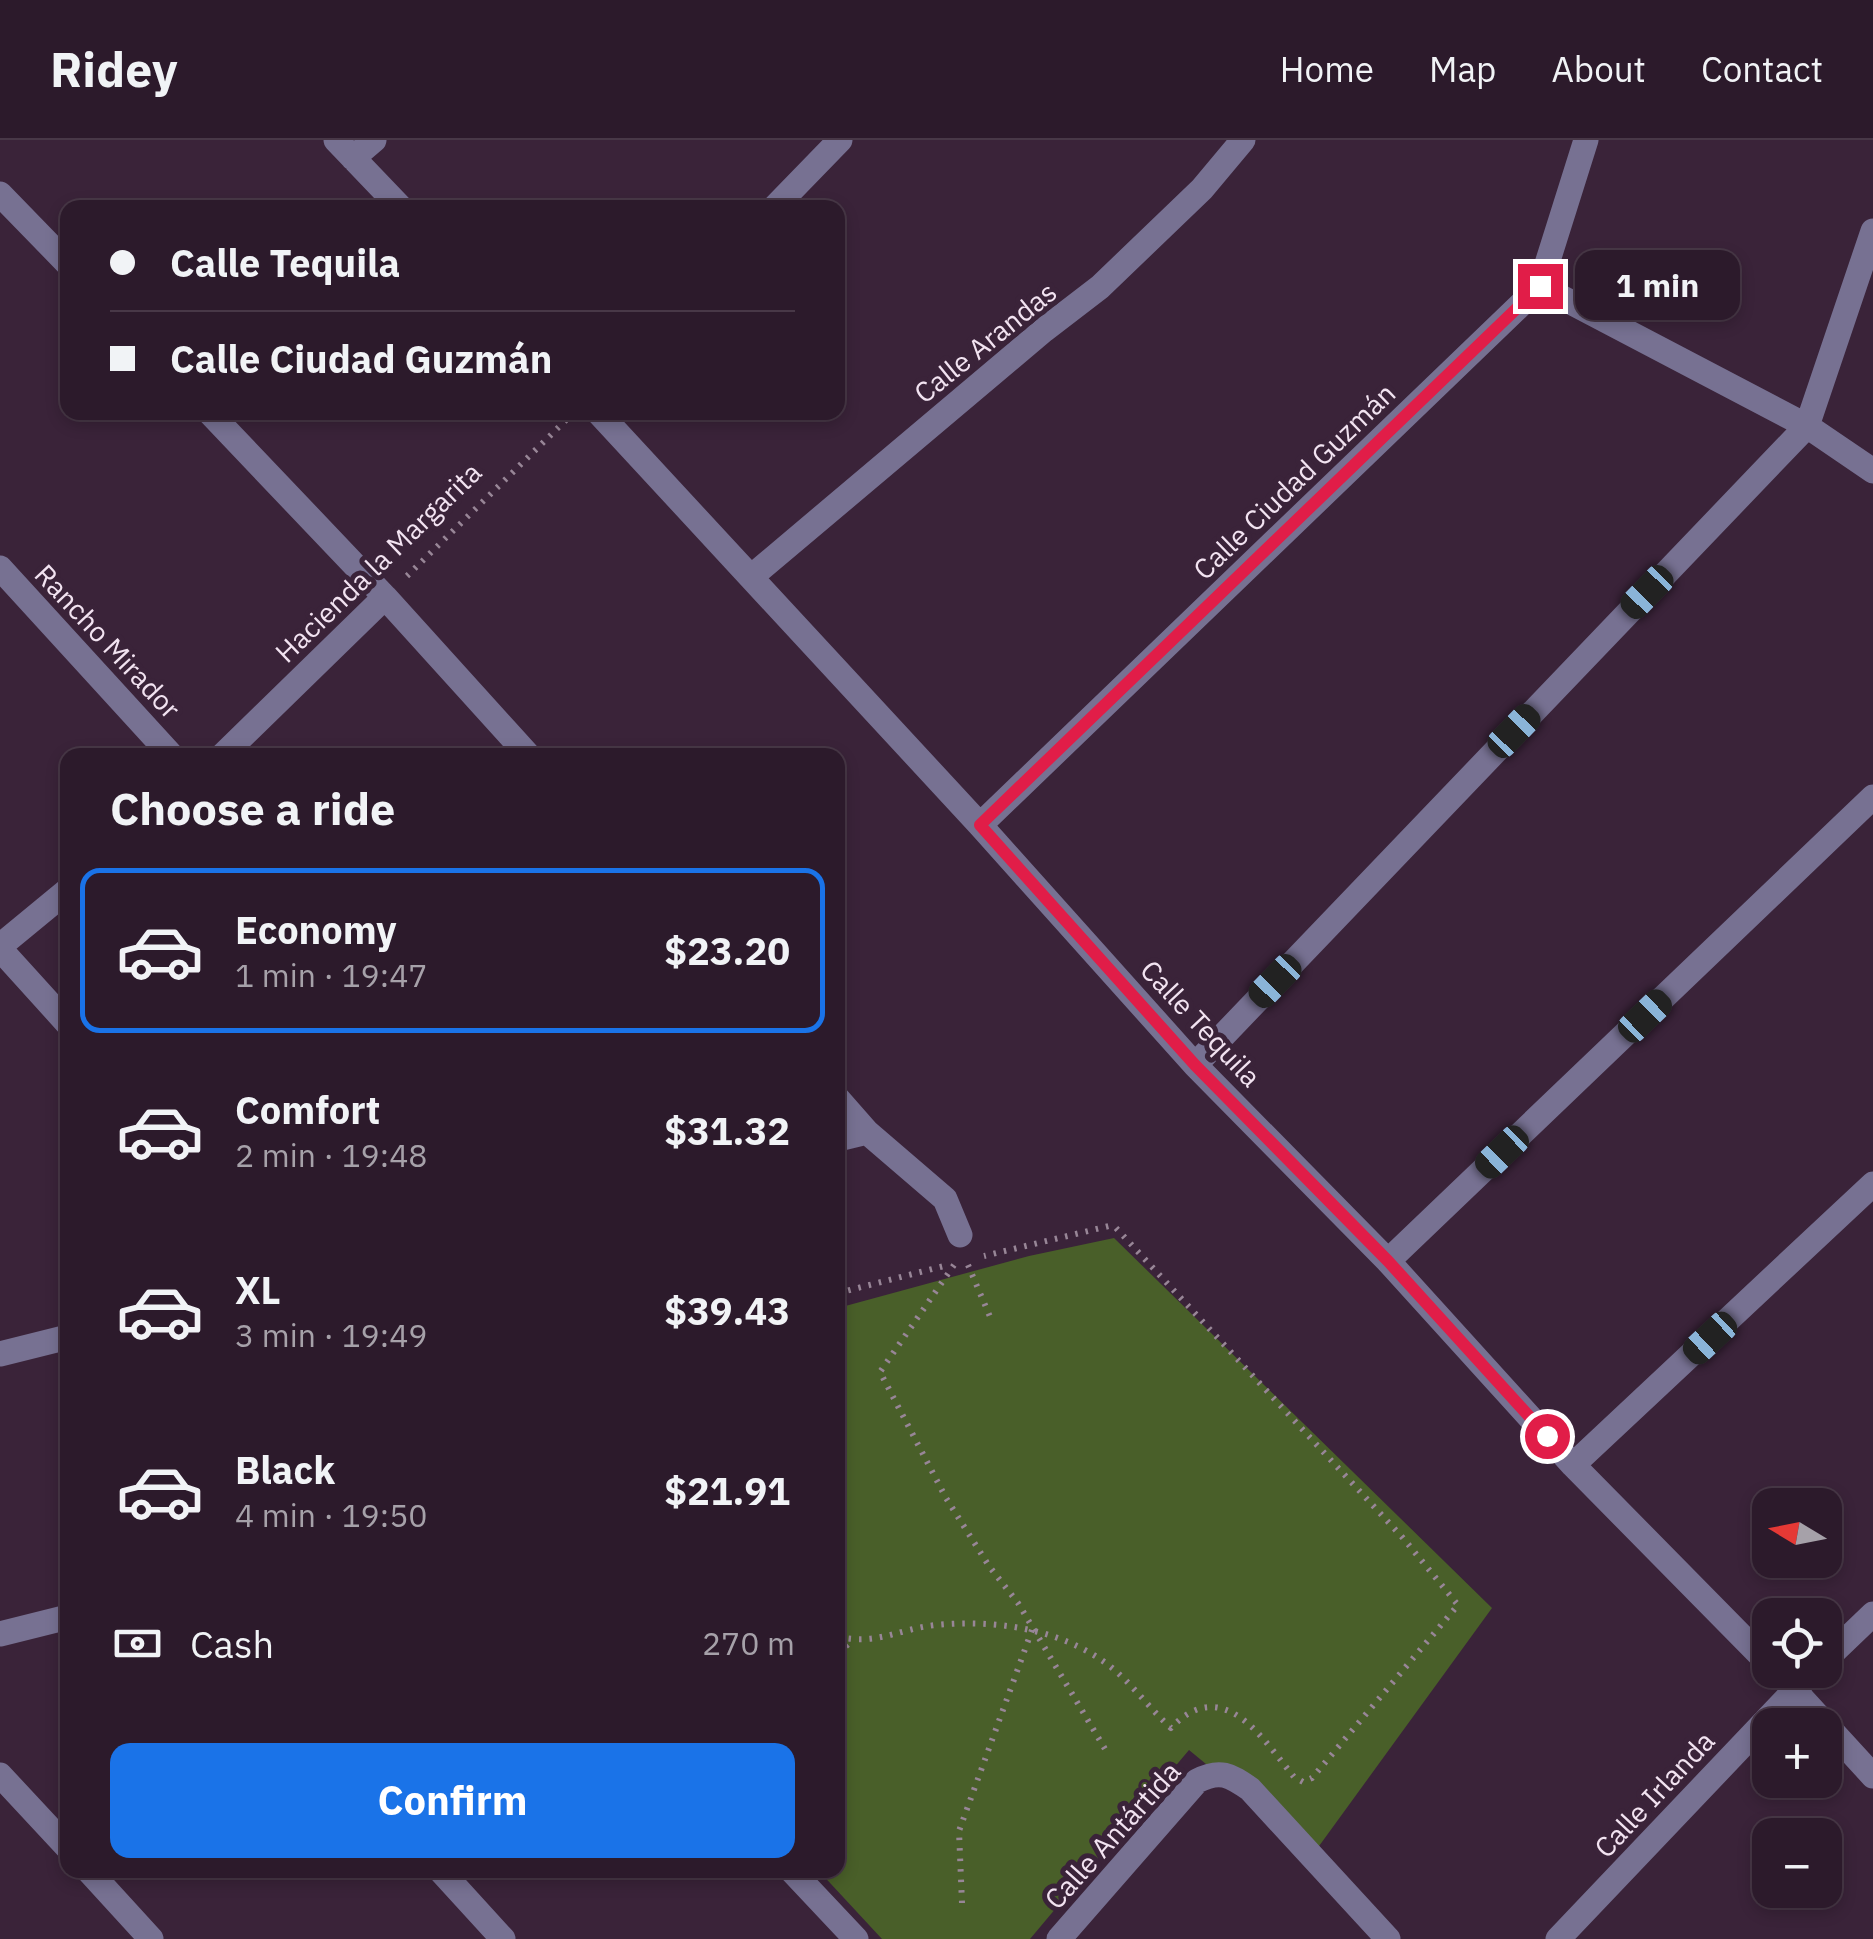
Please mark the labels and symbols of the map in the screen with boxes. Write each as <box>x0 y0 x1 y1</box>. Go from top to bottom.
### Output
callout: 1 min <box>1575 251 1740 321</box>
route end <box>1518 264 1563 309</box>
street label: Calle Arandas <box>906 273 1064 411</box>
street label: Calle Ciudad Guzmán <box>1185 375 1403 587</box>
street label: Hacienda la Margarita <box>267 454 489 670</box>
street label: Rancho Mirador <box>27 556 189 726</box>
car <box>1615 560 1679 624</box>
car <box>1482 699 1546 763</box>
car <box>1243 949 1307 1013</box>
street label: Calle Tequila <box>1133 952 1269 1094</box>
car <box>1613 984 1677 1048</box>
car <box>1470 1120 1534 1184</box>
car <box>1678 1307 1742 1369</box>
route start <box>1525 1414 1570 1459</box>
north arrow <box>1752 1488 1842 1578</box>
street label: Calle Irlanda <box>1586 1723 1722 1865</box>
street label: Calle Antártida <box>1036 1753 1188 1917</box>

